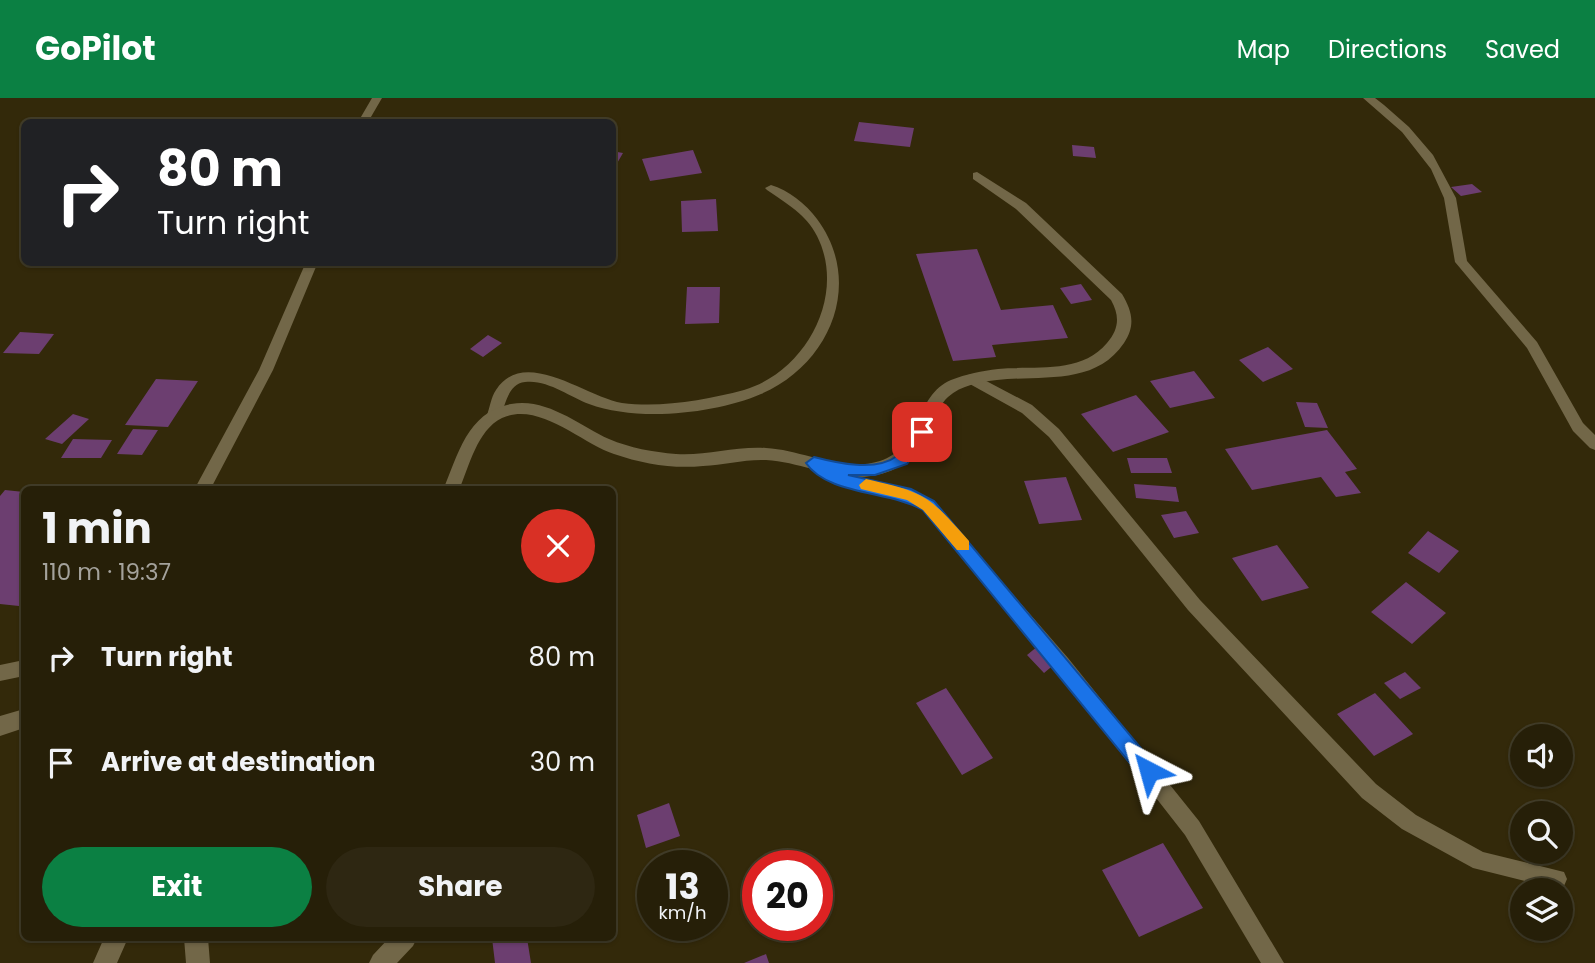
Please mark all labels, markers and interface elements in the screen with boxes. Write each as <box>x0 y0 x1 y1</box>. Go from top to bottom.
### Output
text: GoPilot <box>35 25 156 72</box>
text: Map <box>1237 33 1290 66</box>
text: Directions <box>1328 33 1447 66</box>
text: Saved <box>1485 33 1560 66</box>
text: 80 m <box>157 135 283 203</box>
icon: right <box>42 147 133 238</box>
text: Turn right <box>157 200 309 245</box>
pin <box>892 402 952 462</box>
icon: arrive <box>903 413 941 451</box>
text: 1 min <box>42 499 152 558</box>
button: close <box>521 509 595 583</box>
text: 110 m · 19:37 <box>42 556 171 588</box>
icon: right <box>42 639 80 677</box>
text: Turn right <box>101 639 233 675</box>
text: 80 m <box>529 639 595 675</box>
map controls <box>1510 724 1573 941</box>
button: sound <box>1510 724 1573 787</box>
position arrow <box>1112 734 1186 808</box>
icon: arrive <box>42 744 80 782</box>
text: Arrive at destination <box>101 744 376 780</box>
text: 30 m <box>530 744 595 780</box>
button: search <box>1510 801 1573 864</box>
button: Exit <box>42 847 312 927</box>
button: Share <box>326 847 595 927</box>
speed limit sign: 20 <box>742 850 833 941</box>
text: 13 <box>665 862 700 911</box>
button: layers <box>1510 878 1573 941</box>
text: km/h <box>659 900 706 925</box>

